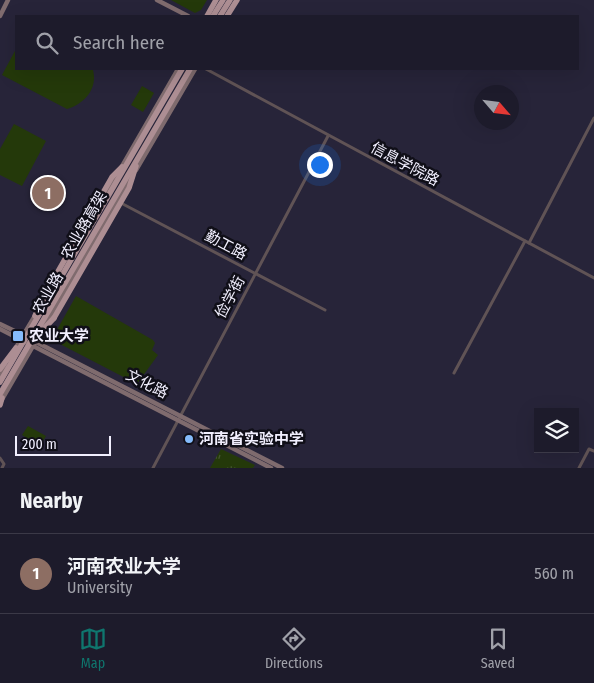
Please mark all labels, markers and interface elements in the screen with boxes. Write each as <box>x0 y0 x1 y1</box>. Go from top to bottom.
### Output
search box <box>15 15 579 70</box>
icon: search <box>33 29 61 57</box>
text: Search here <box>73 31 165 54</box>
north arrow <box>474 85 519 130</box>
street label: 信息学院路 <box>368 138 442 190</box>
your location <box>307 152 333 178</box>
pin: 1 <box>32 174 64 212</box>
street label: 农业路高架 <box>57 188 111 262</box>
street label: 勤工路 <box>202 226 250 264</box>
street label: 农业路 <box>29 269 67 317</box>
street label: 俭学街 <box>211 273 249 321</box>
place label: 农业大学 <box>29 327 89 345</box>
marker: 农业大学 <box>11 329 25 343</box>
street label: 文化路 <box>123 366 171 402</box>
map controls <box>534 408 579 453</box>
button: layers <box>534 408 579 453</box>
place label: 河南省实验中学 <box>199 430 304 448</box>
scale bar <box>15 433 111 456</box>
marker: 河南省实验中学 <box>183 433 195 445</box>
text: 200 m <box>22 436 57 453</box>
text: Nearby <box>20 488 82 514</box>
text: 河南农业大学 <box>67 555 181 578</box>
text: 1 <box>33 564 39 583</box>
text: 560 m <box>534 564 574 583</box>
text: University <box>67 578 132 597</box>
tab: Map <box>79 625 107 672</box>
tab: Directions <box>265 625 323 672</box>
tab: Saved <box>481 625 515 672</box>

